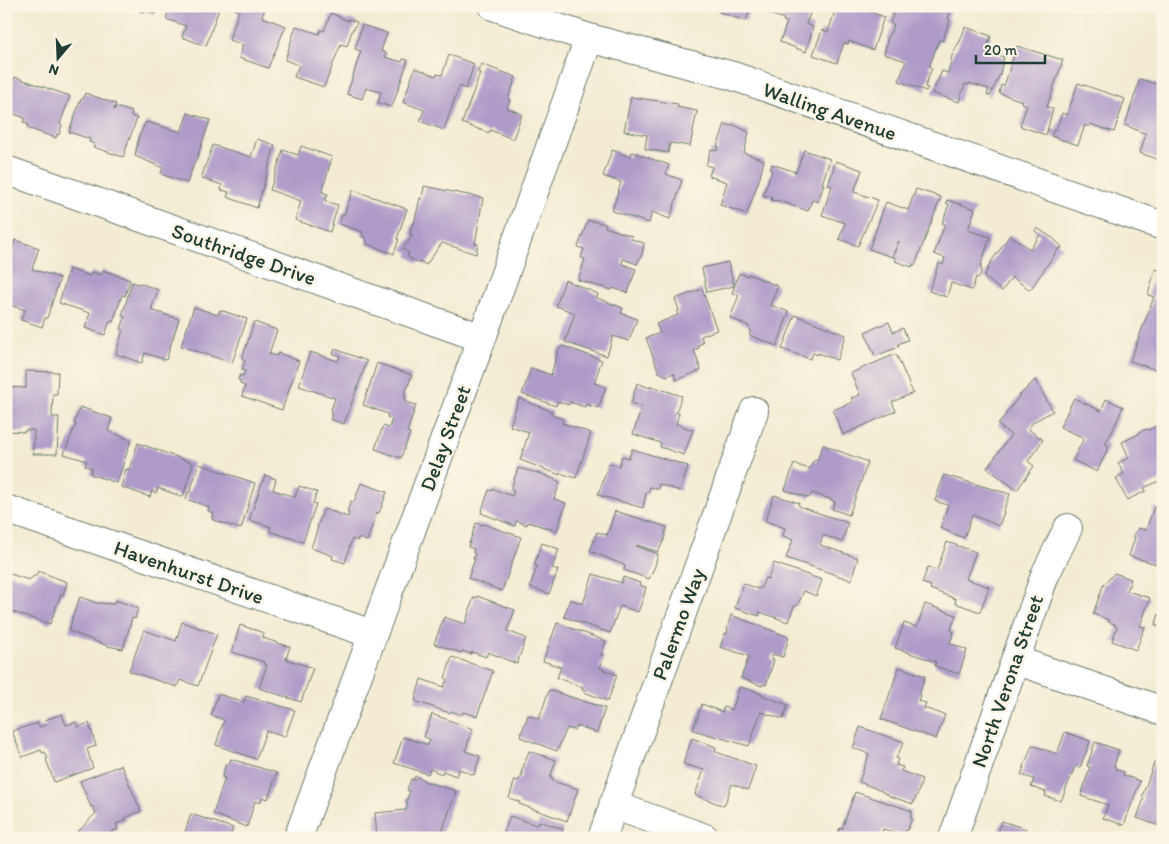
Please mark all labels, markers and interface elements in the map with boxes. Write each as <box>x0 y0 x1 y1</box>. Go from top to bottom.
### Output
north arrow <box>32 32 82 82</box>
scale bar <box>976 32 1045 64</box>
text: 20 m <box>984 41 1018 59</box>
text: N <box>47 60 61 79</box>
street label: Walling Avenue <box>760 76 900 146</box>
street label: Southridge Drive <box>169 218 319 290</box>
street label: Delay Street <box>414 382 476 494</box>
street label: Havenhurst Drive <box>111 535 267 609</box>
street label: Palermo Way <box>646 565 710 683</box>
street label: North Verona Street <box>966 591 1048 771</box>

